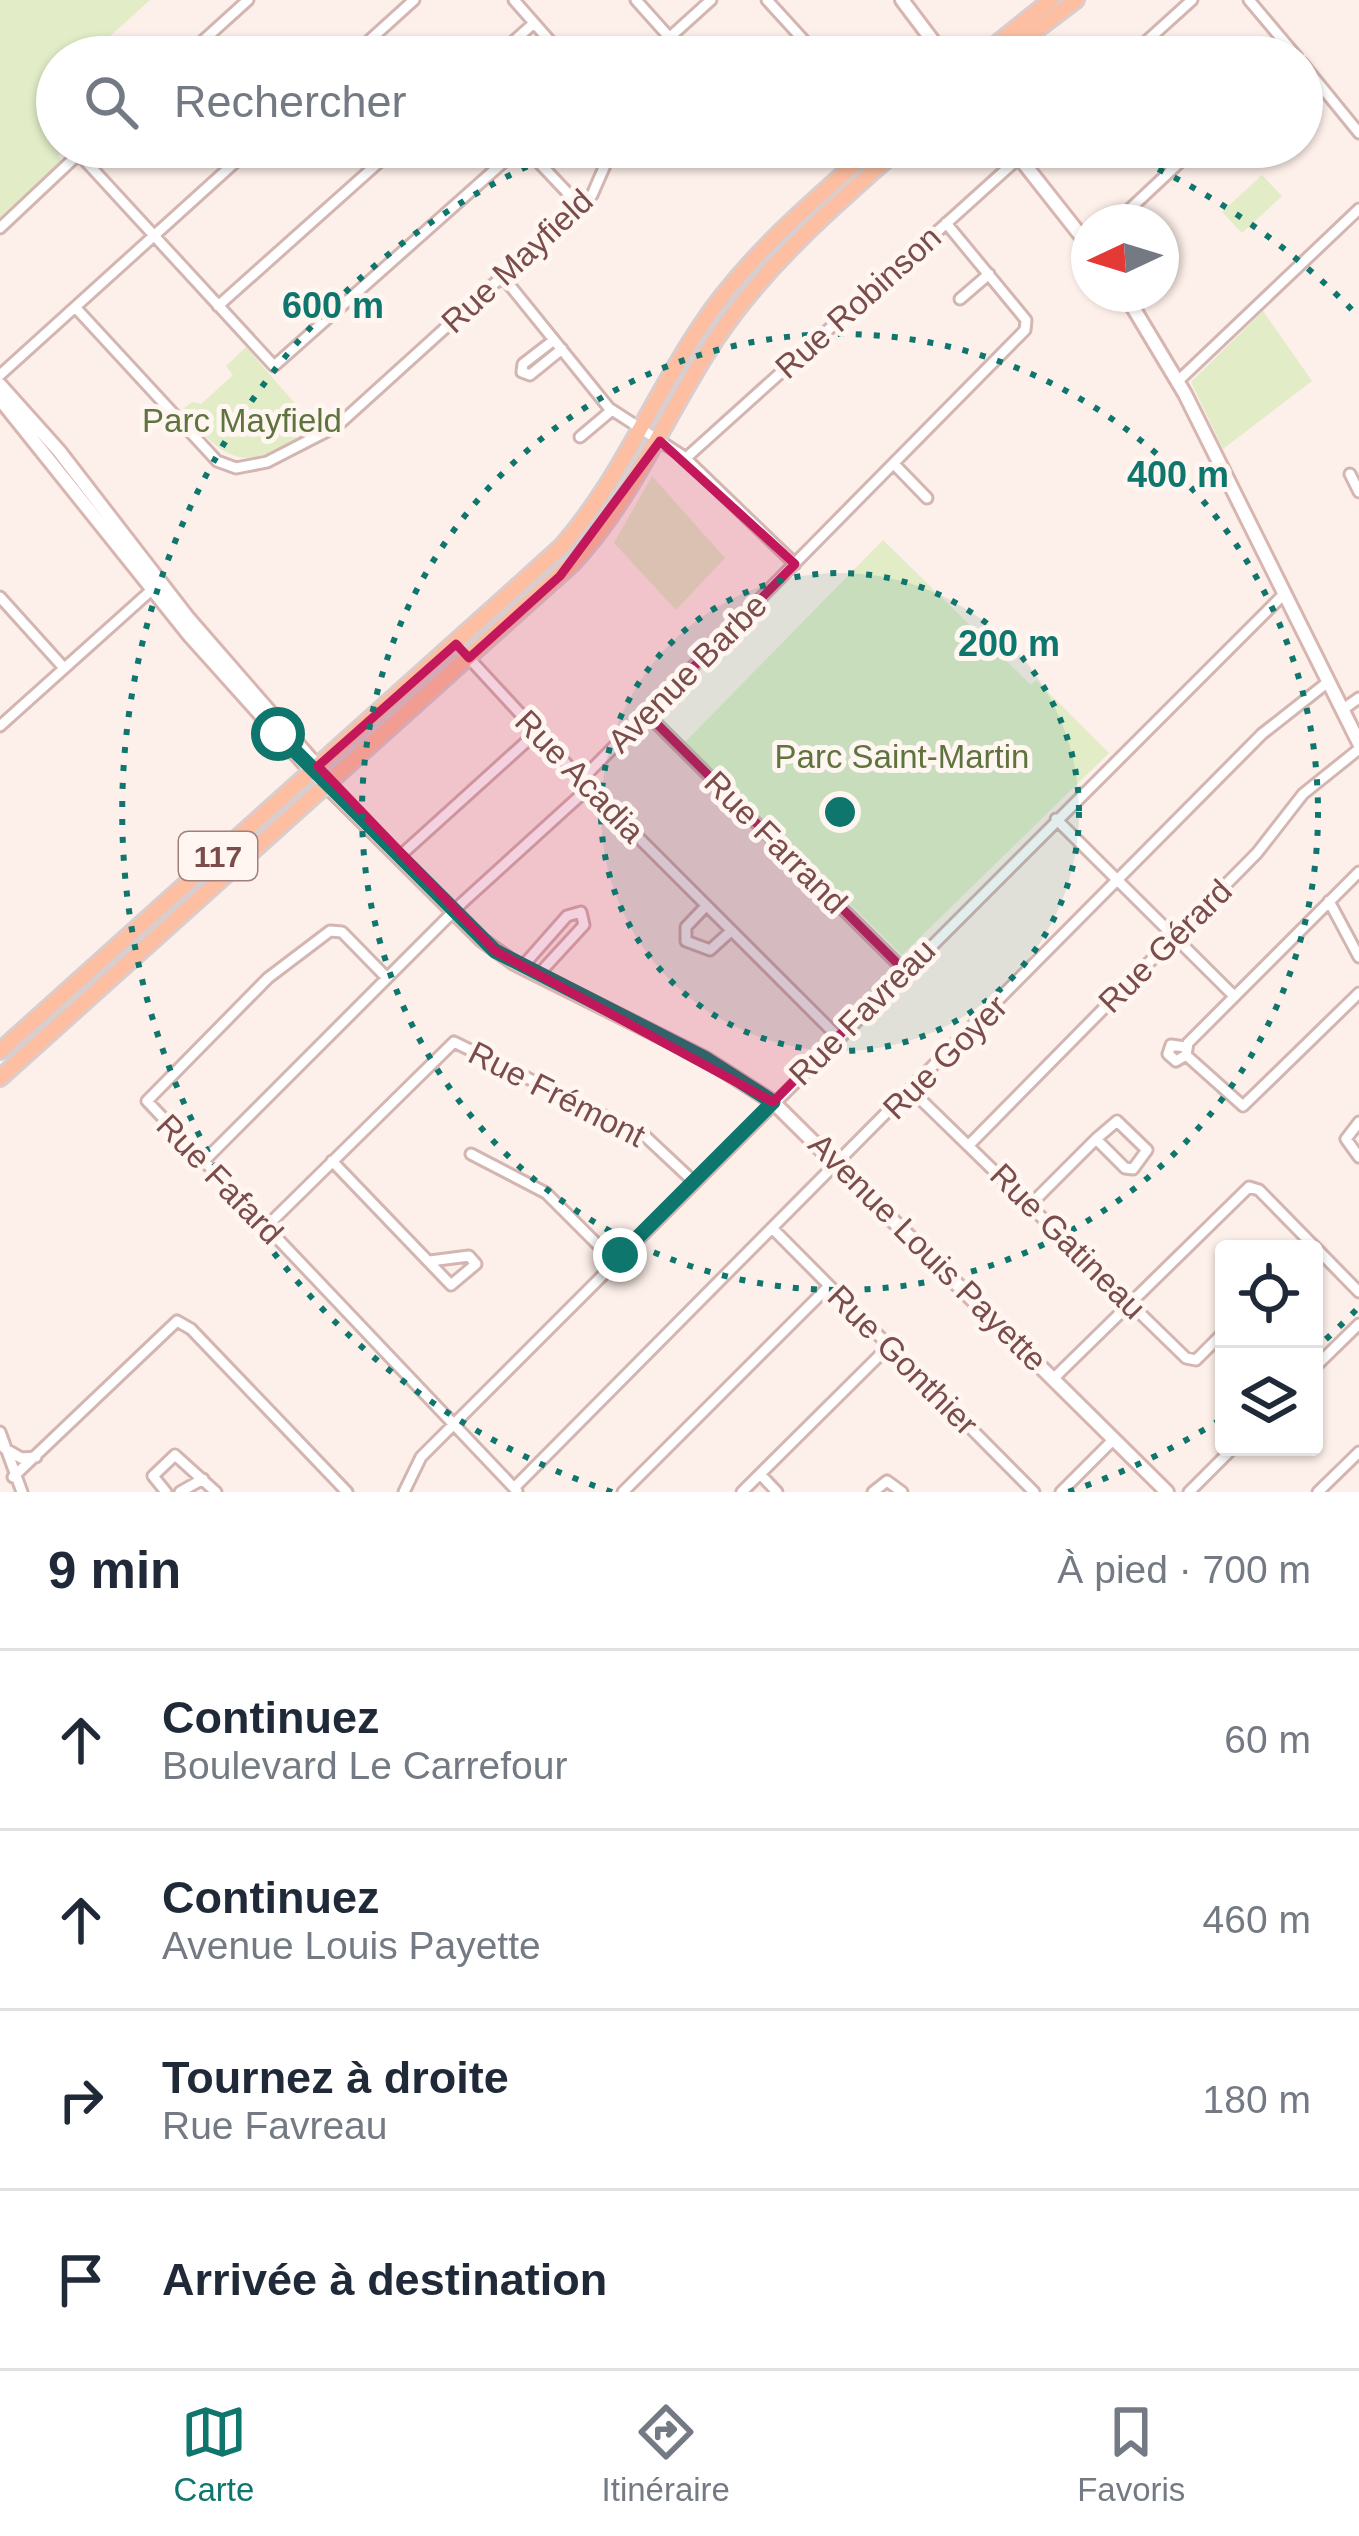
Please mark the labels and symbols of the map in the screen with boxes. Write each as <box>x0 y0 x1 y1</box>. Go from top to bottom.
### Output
street label: Rue Mayfield <box>434 182 600 340</box>
north arrow <box>1071 204 1179 312</box>
street label: Rue Robinson <box>768 218 948 386</box>
text: 600 m <box>282 285 384 326</box>
park label: Parc Mayfield <box>142 402 342 439</box>
text: 400 m <box>1127 454 1229 495</box>
street label: Avenue Barbe <box>600 586 774 760</box>
text: 200 m <box>958 623 1060 664</box>
street label: Rue Acadia <box>508 702 652 850</box>
route start <box>251 707 305 761</box>
park label: Parc Saint-Martin <box>775 738 1029 775</box>
street label: Rue Farrand <box>697 763 855 921</box>
centre of rings <box>819 791 861 833</box>
road number: 117 <box>179 832 257 880</box>
street label: Rue Gérard <box>1091 872 1239 1020</box>
street label: Rue Favreau <box>781 931 943 1093</box>
street label: Rue Goyer <box>875 987 1015 1127</box>
street label: Rue Frémont <box>463 1034 651 1154</box>
street label: Rue Fafard <box>149 1107 291 1251</box>
street label: Avenue Louis Payette <box>802 1126 1054 1378</box>
street label: Rue Gatineau <box>983 1156 1153 1326</box>
route end <box>593 1228 647 1282</box>
street label: Rue Gonthier <box>821 1278 985 1442</box>

